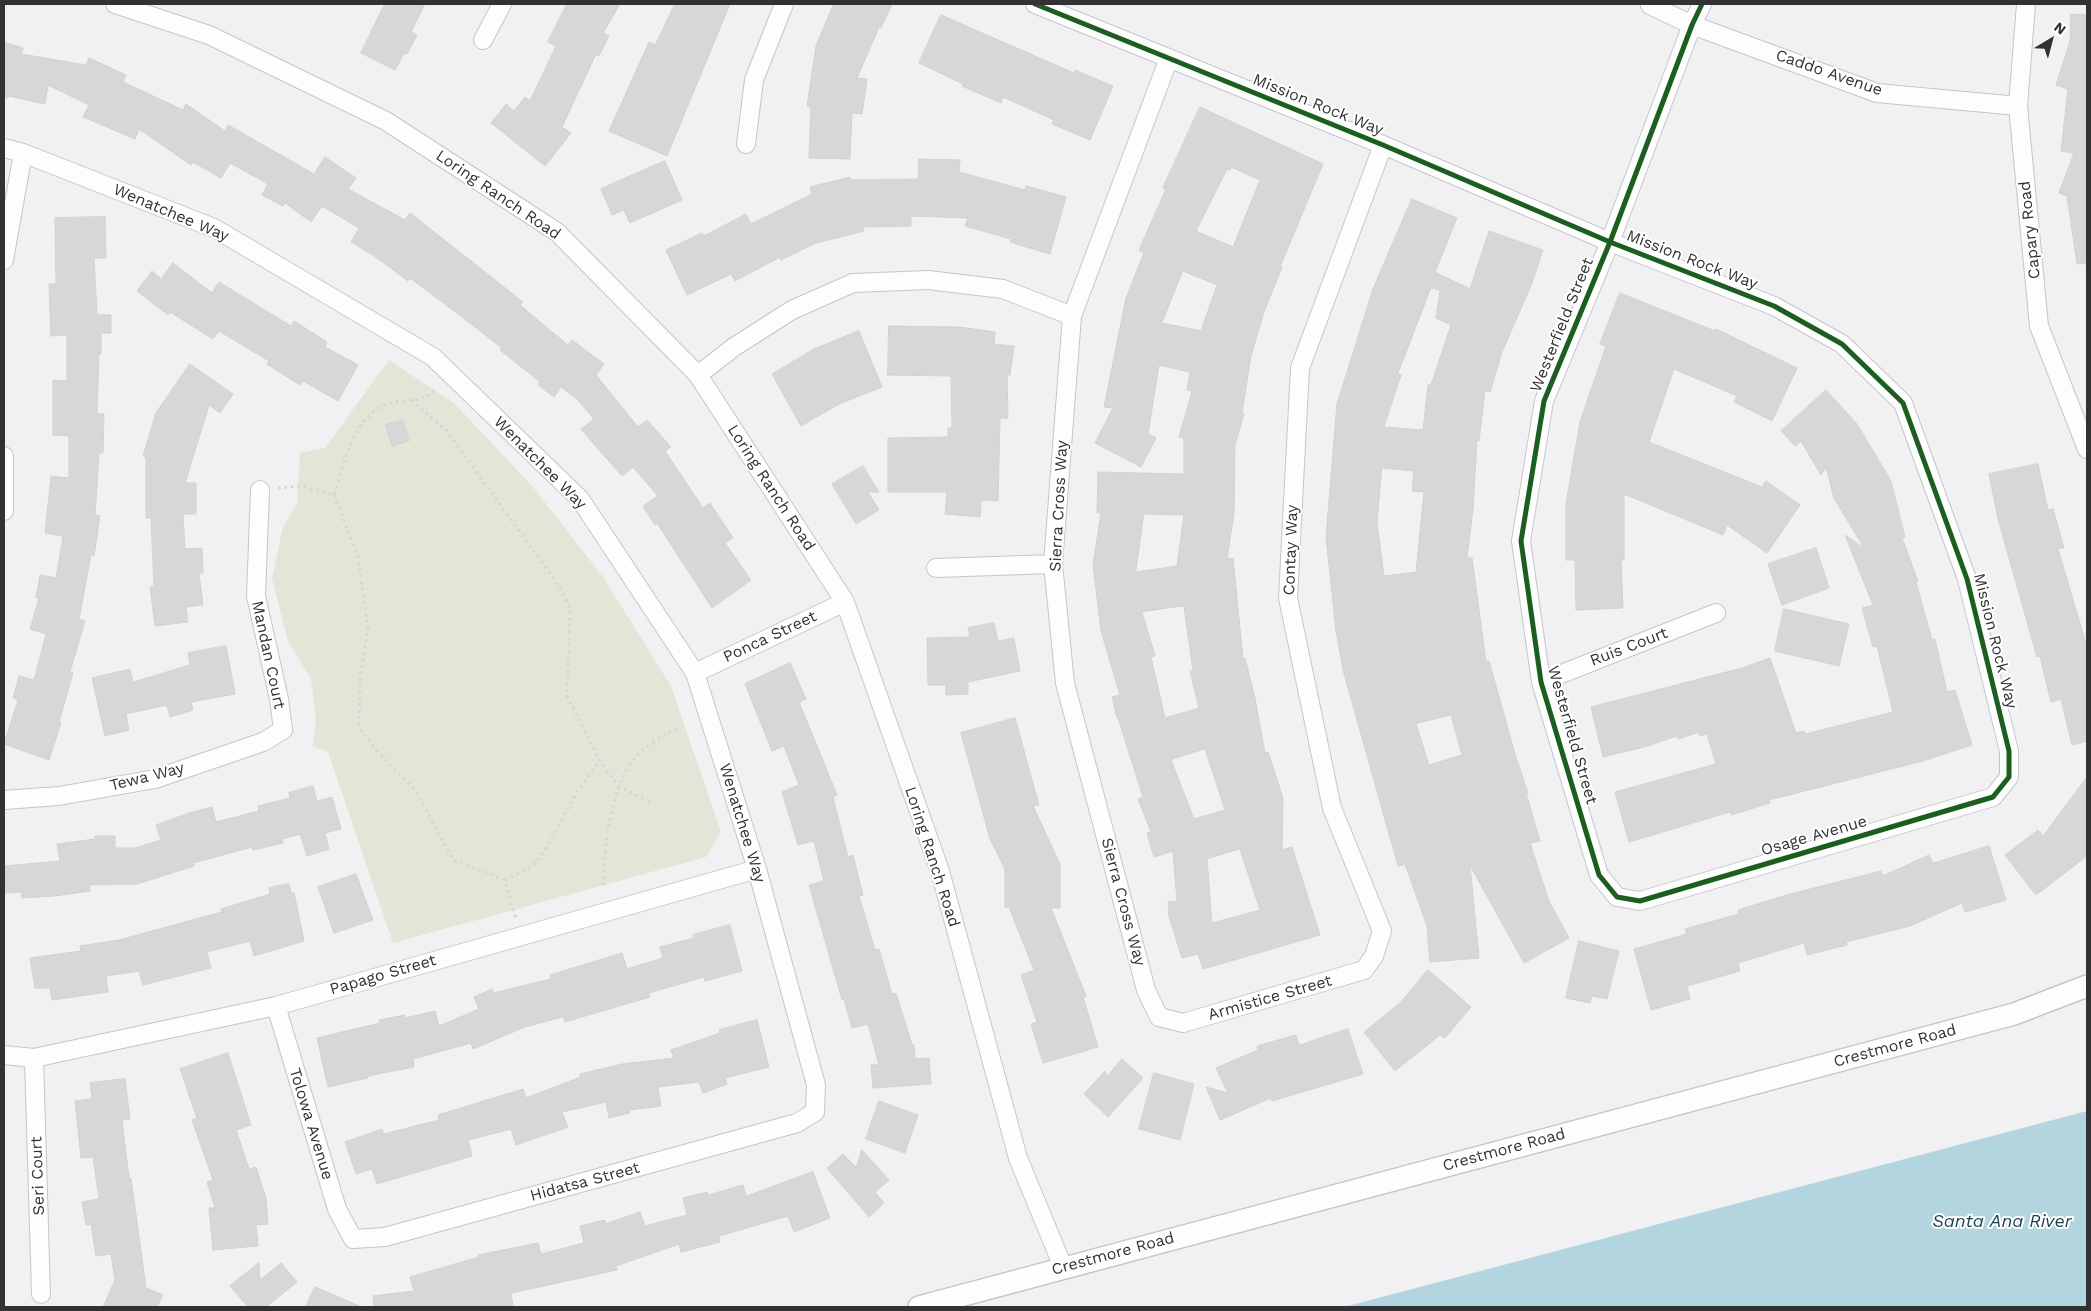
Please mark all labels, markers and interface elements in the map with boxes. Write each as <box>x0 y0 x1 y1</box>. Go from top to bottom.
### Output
north arrow <box>2026 15 2076 65</box>
text: N <box>2051 19 2069 38</box>
street label: Caddo Avenue <box>1773 46 1885 100</box>
street label: Mission Rock Way <box>1250 70 1386 140</box>
street label: Loring Ranch Road <box>432 146 564 244</box>
street label: Wenatchee Way <box>110 180 232 246</box>
street label: Capary Road <box>2015 180 2045 280</box>
street label: Mission Rock Way <box>1624 226 1760 294</box>
street label: Westerfield Street <box>1526 255 1598 395</box>
street label: Wenatchee Way <box>489 412 591 514</box>
street label: Loring Ranch Road <box>723 421 819 555</box>
street label: Sierra Cross Way <box>1046 440 1072 572</box>
street label: Contay Way <box>1280 504 1302 596</box>
street label: Mission Rock Way <box>1969 571 2021 711</box>
street label: Mandan Court <box>247 599 289 711</box>
street label: Ponca Street <box>720 607 820 667</box>
street label: Ruis Court <box>1587 623 1671 671</box>
street label: Westerfield Street <box>1543 663 1601 807</box>
street label: Tewa Way <box>108 758 186 796</box>
street label: Wenatchee Way <box>715 761 769 885</box>
street label: Loring Ranch Road <box>900 784 964 930</box>
street label: Osage Avenue <box>1759 812 1869 860</box>
street label: Sierra Cross Way <box>1097 836 1149 968</box>
street label: Papago Street <box>328 951 438 999</box>
street label: Armistice Street <box>1206 971 1334 1025</box>
street label: Crestmore Road <box>1831 1020 1959 1072</box>
street label: Tolowa Avenue <box>285 1066 337 1182</box>
street label: Crestmore Road <box>1440 1124 1568 1176</box>
street label: Seri Court <box>27 1136 49 1216</box>
street label: Hidatsa Street <box>528 1158 642 1206</box>
water label: Santa Ana River <box>1932 1211 2072 1233</box>
street label: Crestmore Road <box>1049 1228 1177 1280</box>

